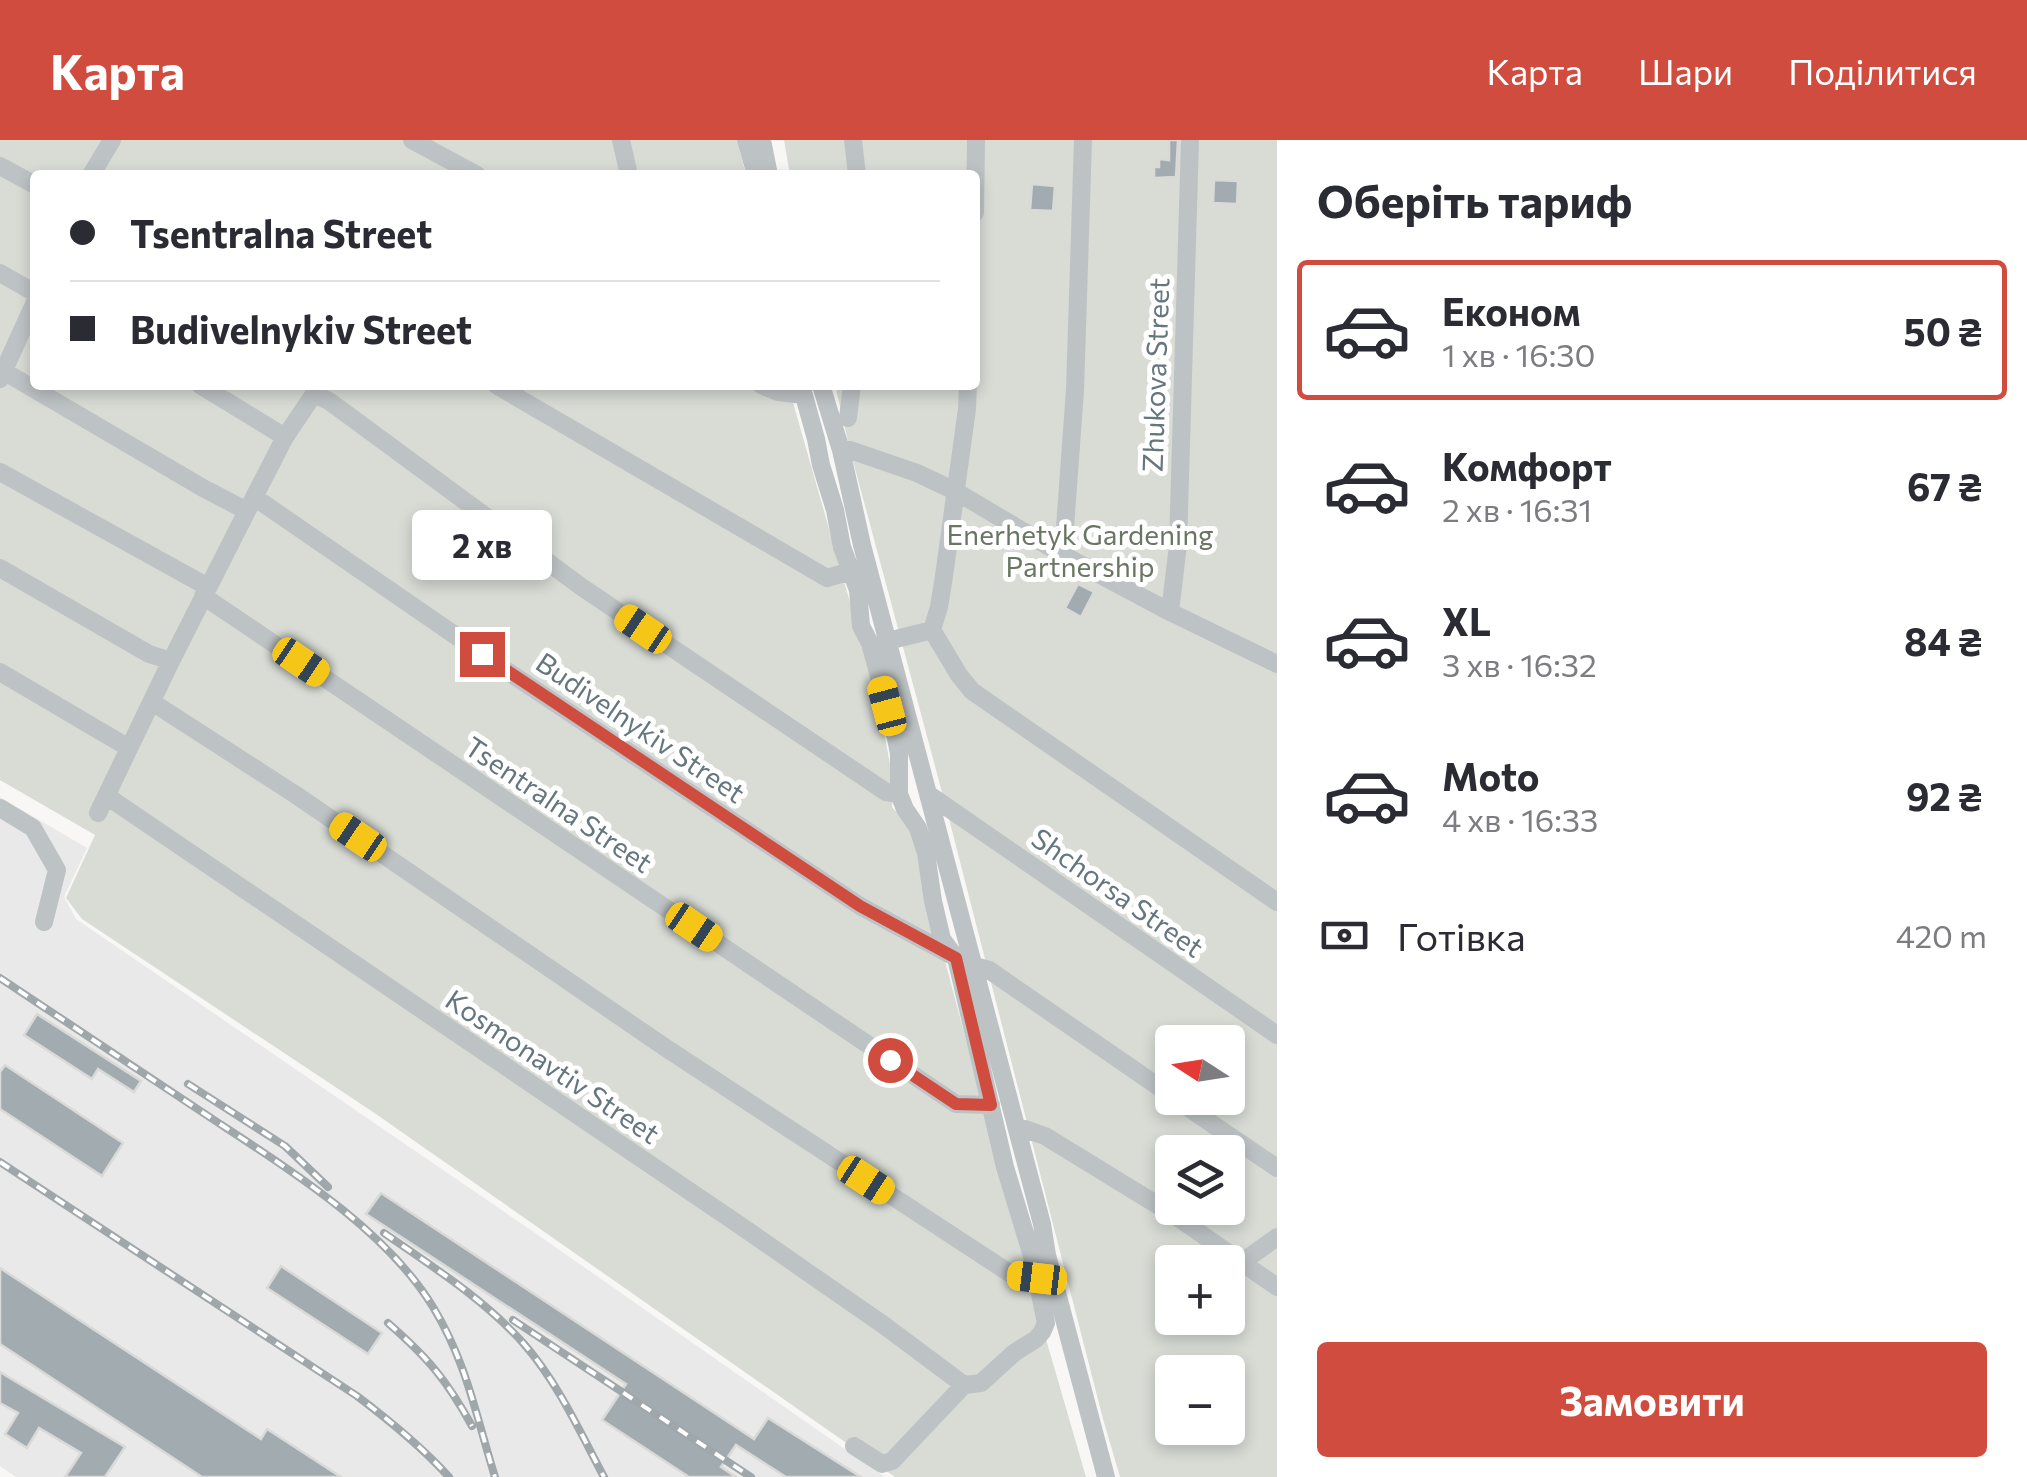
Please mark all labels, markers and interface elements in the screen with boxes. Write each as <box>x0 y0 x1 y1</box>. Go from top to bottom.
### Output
text: Карта <box>50 41 185 100</box>
text: Карта <box>1486 49 1583 92</box>
text: Шари <box>1638 49 1733 92</box>
text: Поділитися <box>1788 49 1977 92</box>
text: Оберіть тариф <box>1317 172 1632 227</box>
text: Tsentralna Street <box>130 209 432 256</box>
street label: Zhukova Street <box>1135 277 1175 473</box>
icon: car <box>1322 285 1412 375</box>
text: Економ <box>1442 287 1581 334</box>
text: Budivelnykiv Street <box>130 305 472 352</box>
text: 50 ₴ <box>1903 307 1982 354</box>
text: 1 хв · 16:30 <box>1442 334 1595 374</box>
icon: car <box>1322 440 1412 530</box>
text: Комфорт <box>1442 442 1612 489</box>
text: 67 ₴ <box>1907 462 1982 509</box>
text: 2 хв · 16:31 <box>1442 489 1592 529</box>
callout: 2 хв <box>412 509 552 579</box>
park label: Enerhetyk Gardening Partnership <box>946 517 1214 583</box>
text: 2 хв <box>452 525 512 565</box>
icon: car <box>1322 595 1412 685</box>
text: XL <box>1442 597 1491 644</box>
car <box>610 600 676 658</box>
text: 84 ₴ <box>1904 617 1982 664</box>
route end <box>460 632 505 677</box>
car <box>268 633 334 691</box>
text: 3 хв · 16:32 <box>1442 644 1597 684</box>
street label: Budivelnykiv Street <box>530 645 752 809</box>
car <box>865 673 909 739</box>
street label: Tsentralna Street <box>459 729 659 879</box>
icon: car <box>1322 750 1412 840</box>
text: Moto <box>1442 752 1540 799</box>
text: 92 ₴ <box>1906 772 1982 819</box>
text: 4 хв · 16:33 <box>1442 799 1598 839</box>
car <box>325 808 391 866</box>
street label: Shchorsa Street <box>1026 820 1210 964</box>
car <box>661 898 727 956</box>
icon: cash <box>1317 908 1372 963</box>
text: Готівка <box>1397 912 1526 959</box>
text: 420 m <box>1896 915 1987 955</box>
street label: Kosmonavtiv Street <box>440 982 666 1150</box>
north arrow <box>1155 1025 1245 1115</box>
map controls <box>1155 1025 1245 1445</box>
route start <box>868 1038 913 1083</box>
button: layers <box>1155 1135 1245 1225</box>
car <box>833 1151 899 1209</box>
button: + <box>1155 1245 1245 1335</box>
car <box>1005 1259 1069 1297</box>
button: Замовити <box>1317 1342 1987 1457</box>
button: − <box>1155 1355 1245 1445</box>

